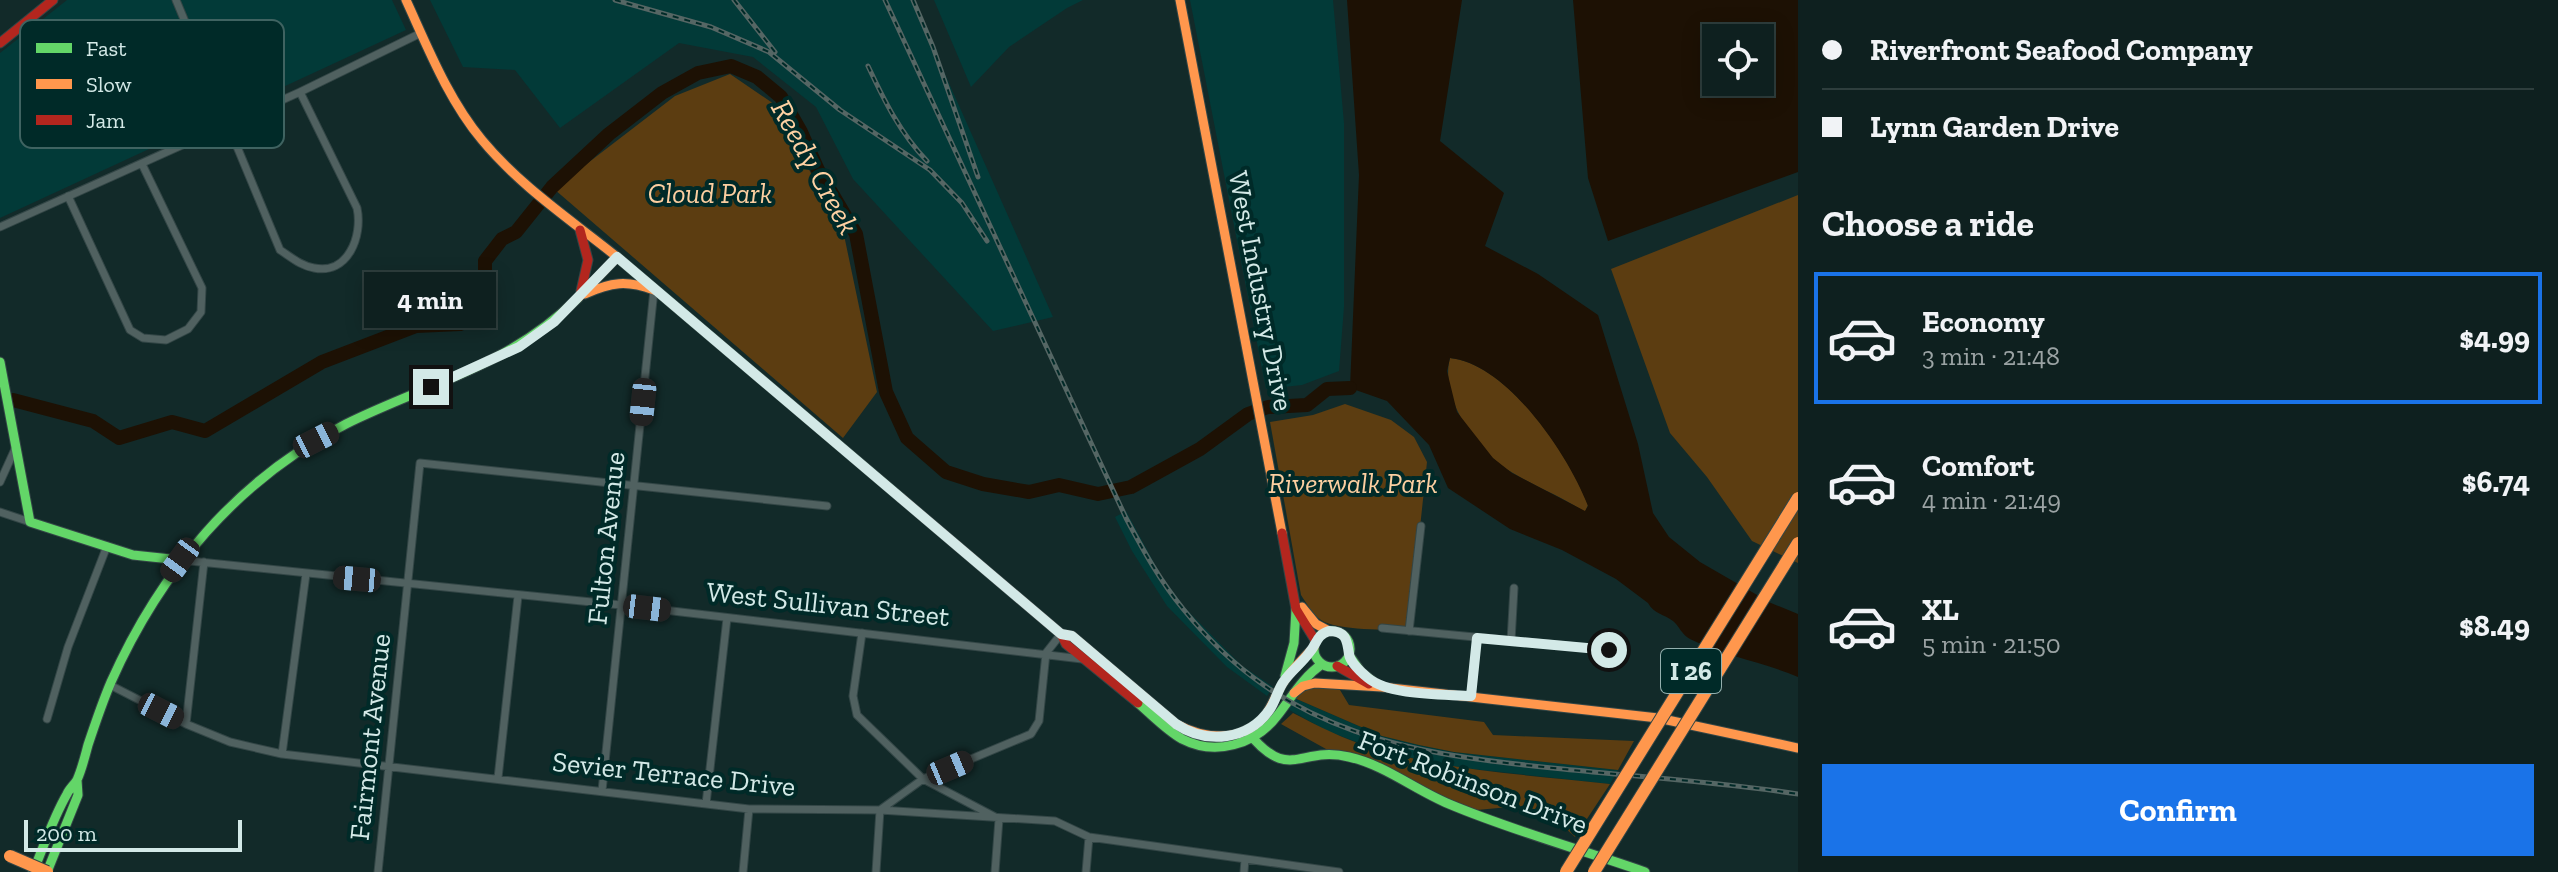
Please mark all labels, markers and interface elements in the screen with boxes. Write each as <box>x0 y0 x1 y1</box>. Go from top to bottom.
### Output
legend <box>20 20 284 148</box>
map controls <box>1702 24 1774 96</box>
button: locate <box>1702 24 1774 96</box>
text: Riverfront Seafood Company <box>1870 32 2253 68</box>
text: Fast <box>86 35 127 62</box>
text: Slow <box>86 71 132 98</box>
water label: Reedy Creek <box>763 93 867 241</box>
text: Jam <box>86 107 125 134</box>
text: Lynn Garden Drive <box>1870 109 2119 145</box>
street label: West Industry Drive <box>1222 168 1300 414</box>
park label: Cloud Park <box>648 177 772 210</box>
text: Choose a ride <box>1822 202 2034 245</box>
callout: 4 min <box>365 271 497 327</box>
text: 4 min <box>397 284 463 316</box>
icon: car <box>1826 302 1898 374</box>
text: Economy <box>1922 304 2045 340</box>
text: $4.99 <box>2459 320 2530 356</box>
text: 3 min · 21:48 <box>1922 340 2060 372</box>
route end <box>413 369 449 405</box>
car <box>629 377 657 427</box>
car <box>289 418 343 462</box>
icon: car <box>1826 446 1898 518</box>
text: Comfort <box>1922 448 2034 484</box>
street label: Fulton Avenue <box>581 450 631 626</box>
text: $6.74 <box>2462 464 2530 500</box>
park label: Riverwalk Park <box>1268 467 1438 500</box>
text: 4 min · 21:49 <box>1922 484 2061 516</box>
car <box>156 534 204 586</box>
car <box>332 565 382 593</box>
street label: West Sullivan Street <box>705 575 952 633</box>
icon: car <box>1826 590 1898 662</box>
text: XL <box>1922 592 1959 628</box>
car <box>622 593 672 623</box>
text: $8.49 <box>2459 608 2530 644</box>
text: 5 min · 21:50 <box>1922 628 2061 660</box>
street label: Fairmont Avenue <box>343 632 397 842</box>
route start <box>1591 632 1627 668</box>
road number: I 26 <box>1661 649 1721 693</box>
car <box>134 689 188 733</box>
street label: Fort Robinson Drive <box>1354 723 1592 841</box>
street label: Sevier Terrace Drive <box>551 745 797 803</box>
car <box>923 748 977 788</box>
button: Confirm <box>1822 764 2534 856</box>
scale bar <box>24 816 242 852</box>
text: 200 m <box>36 820 97 847</box>

